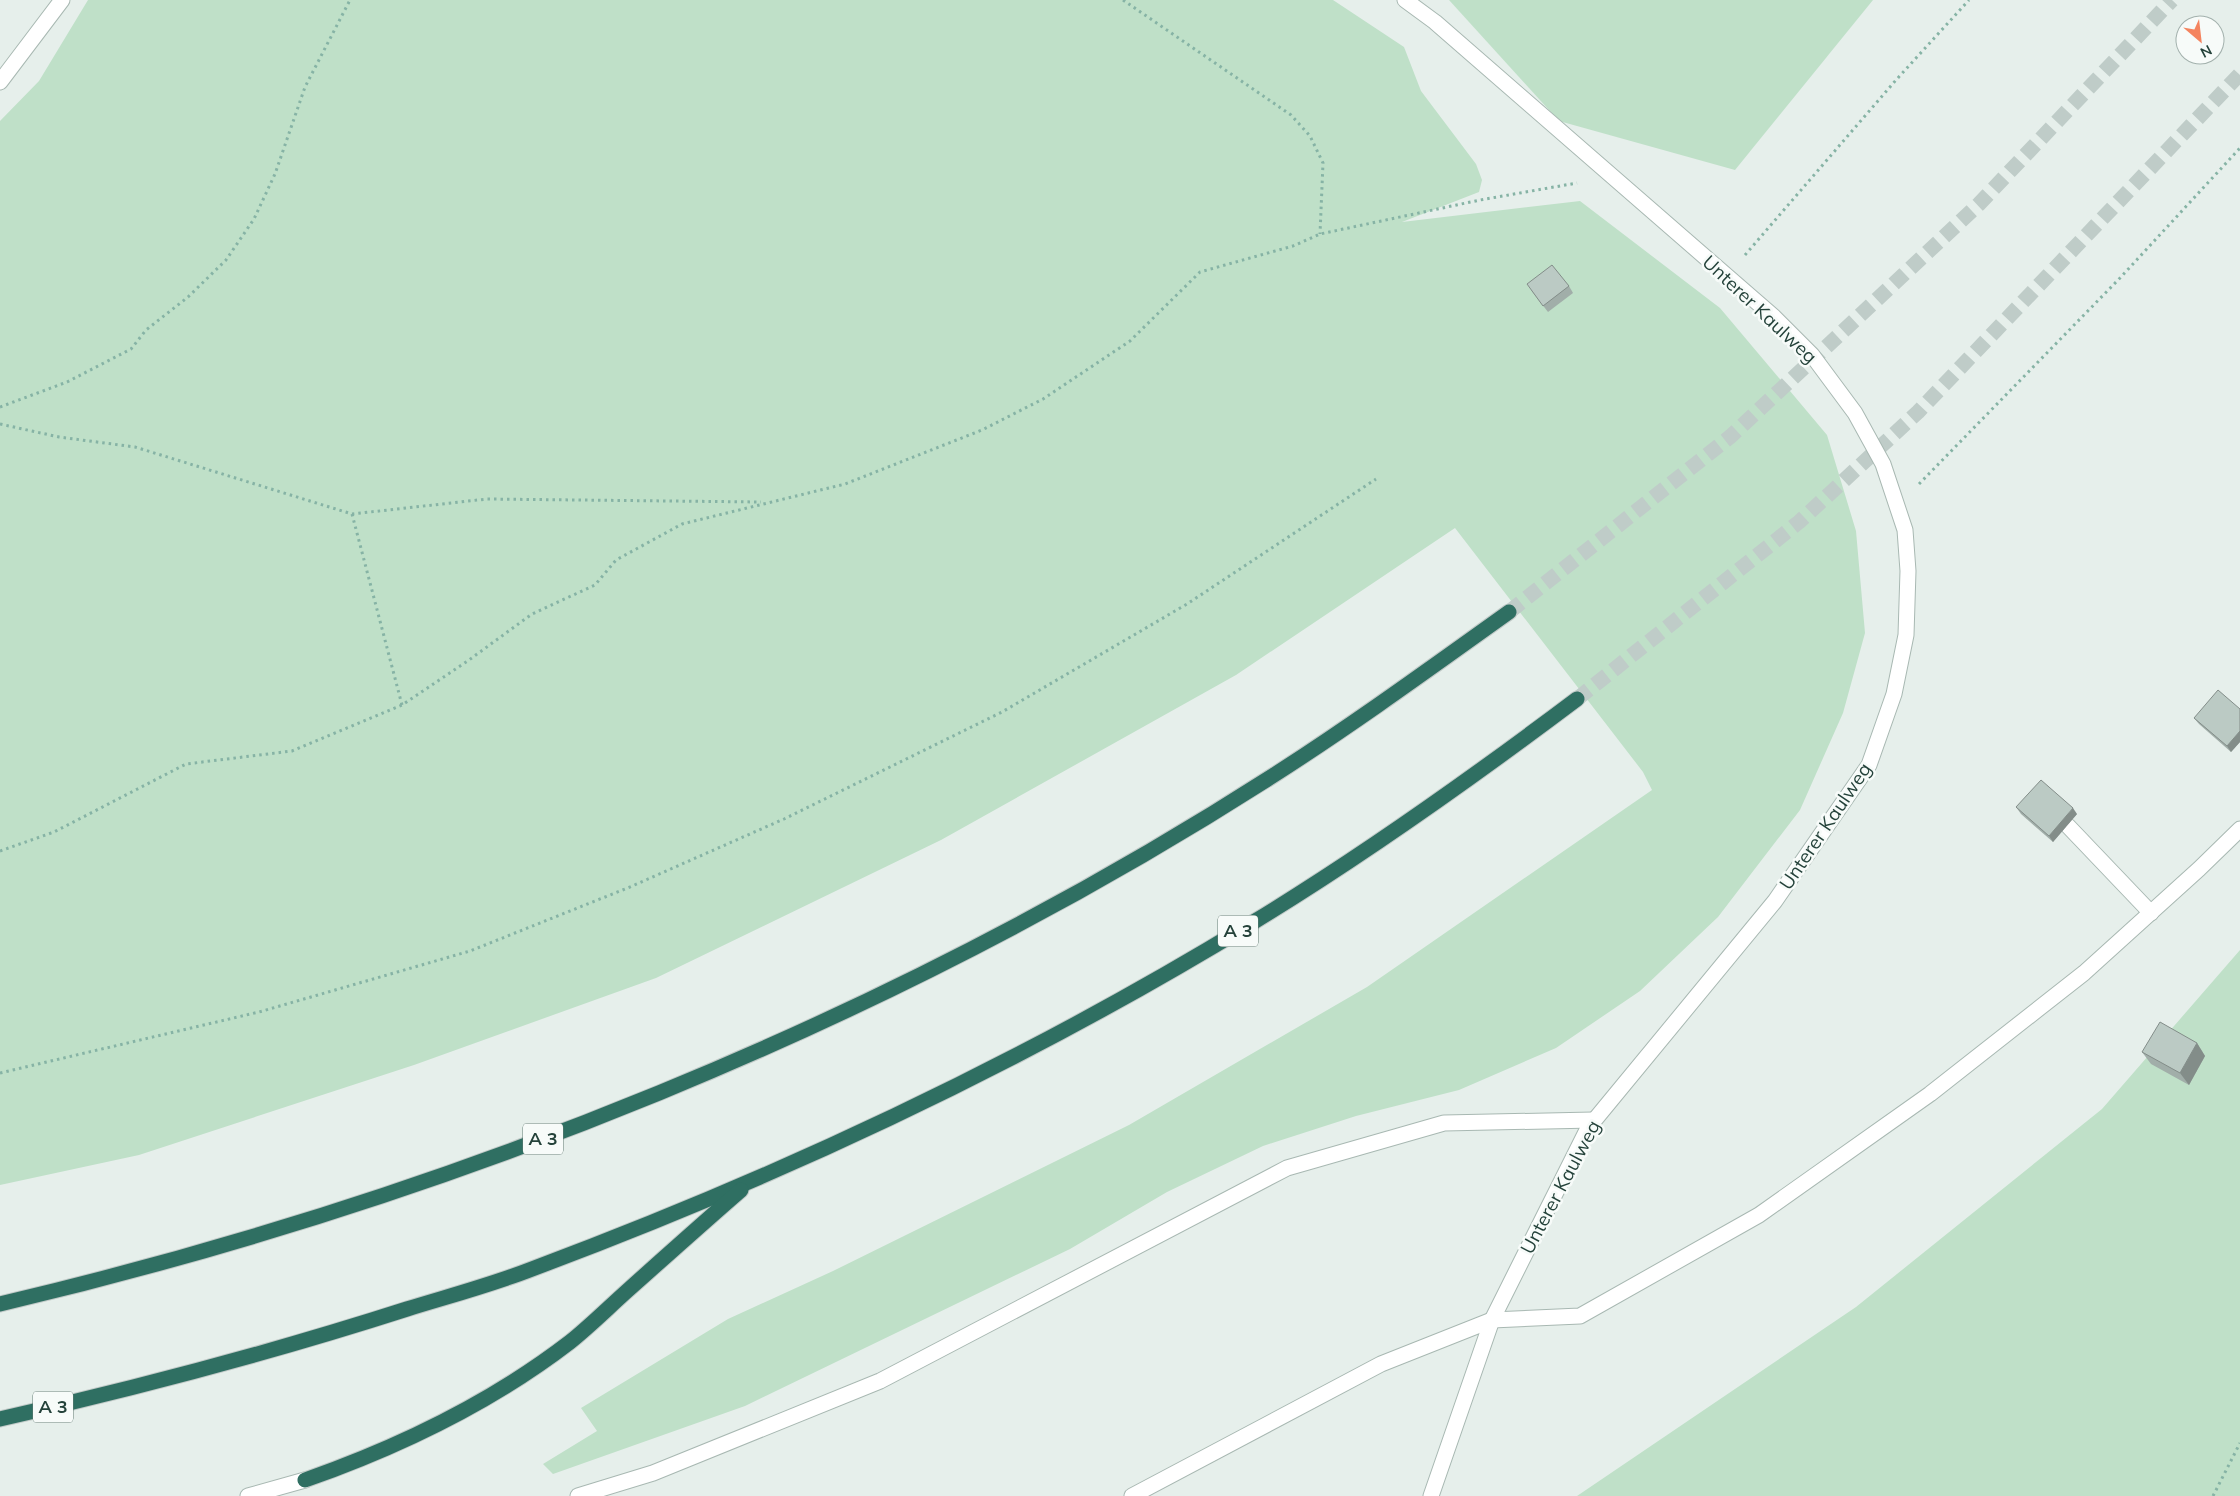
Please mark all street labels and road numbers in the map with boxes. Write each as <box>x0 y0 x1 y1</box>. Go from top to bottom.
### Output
street label: Unterer Kaulweg <box>1698 250 1822 368</box>
street label: Unterer Kaulweg <box>1774 758 1876 894</box>
road number: A 3 <box>1218 916 1258 946</box>
street label: Unterer Kaulweg <box>1515 1116 1605 1258</box>
road number: A 3 <box>523 1124 563 1154</box>
road number: A 3 <box>33 1391 73 1422</box>

